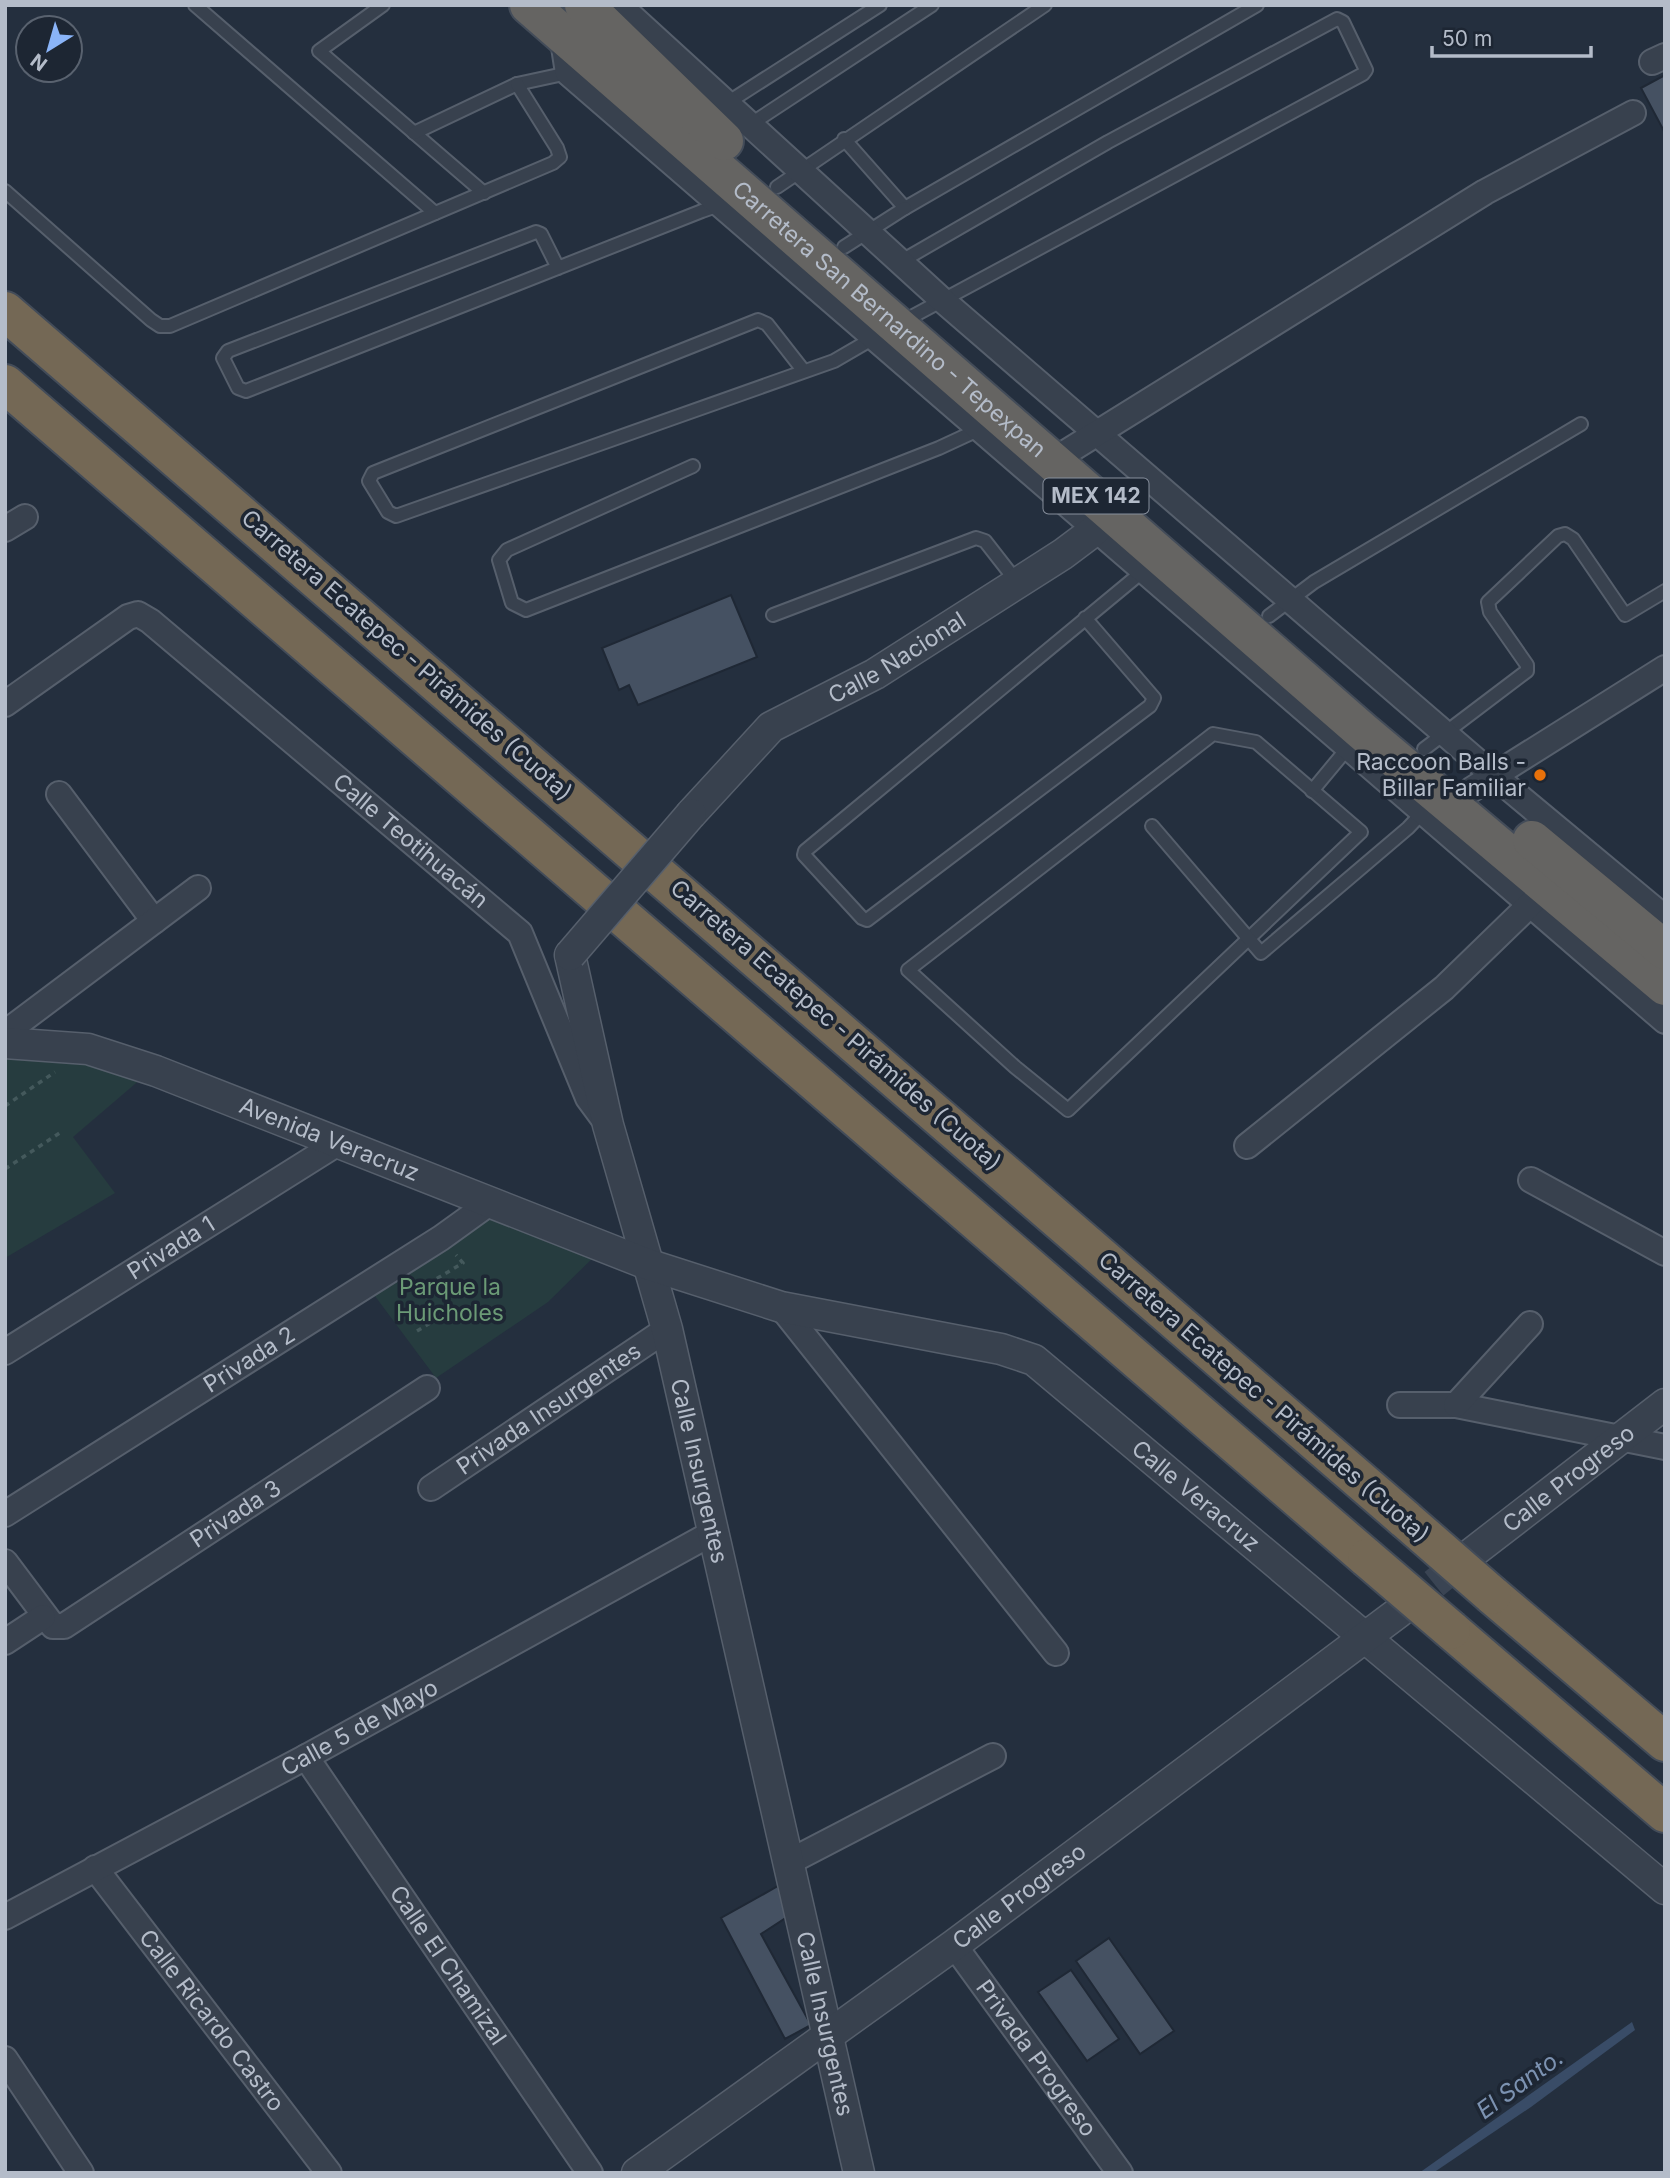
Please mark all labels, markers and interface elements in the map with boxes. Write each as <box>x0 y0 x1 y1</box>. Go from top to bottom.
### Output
north arrow <box>14 14 84 84</box>
scale bar <box>1432 14 1591 58</box>
text: 50 m <box>1442 26 1492 51</box>
text: N <box>26 49 52 76</box>
street label: Carretera San Bernardino - Tepexpan <box>727 175 1052 463</box>
road number: MEX 142 <box>1044 478 1148 514</box>
street label: Carretera Ecatepec - Pirámides (Cuota) <box>236 504 578 806</box>
street label: Calle Nacional <box>823 606 971 710</box>
place label: Raccoon Balls - Billar Familiar <box>1356 748 1526 802</box>
marker: Raccoon Balls - Billar Familiar <box>1532 767 1548 783</box>
street label: Calle Teotihuacán <box>327 768 494 914</box>
street label: Carretera Ecatepec - Pirámides (Cuota) <box>665 874 1007 1176</box>
street label: Avenida Veracruz <box>236 1091 423 1187</box>
street label: Privada 1 <box>122 1210 220 1286</box>
street label: Carretera Ecatepec - Pirámides (Cuota) <box>1093 1246 1435 1548</box>
park label: Parque la Huicholes <box>396 1273 504 1327</box>
street label: Privada 2 <box>198 1320 300 1399</box>
street label: Privada Insurgentes <box>451 1337 646 1481</box>
street label: Calle Insurgentes <box>665 1376 734 1566</box>
street label: Calle Progreso <box>1497 1419 1640 1538</box>
street label: Calle Veracruz <box>1126 1434 1266 1557</box>
street label: Privada 3 <box>185 1474 286 1553</box>
street label: Calle 5 de Mayo <box>276 1673 443 1782</box>
street label: Calle Progreso <box>947 1837 1091 1955</box>
street label: Calle El Chamizal <box>384 1880 512 2050</box>
street label: Calle Ricardo Castro <box>133 1924 290 2117</box>
street label: Calle Insurgentes <box>790 1929 860 2119</box>
street label: Privada Progreso <box>970 1974 1103 2142</box>
water label: El Santo. <box>1471 2042 1569 2125</box>

